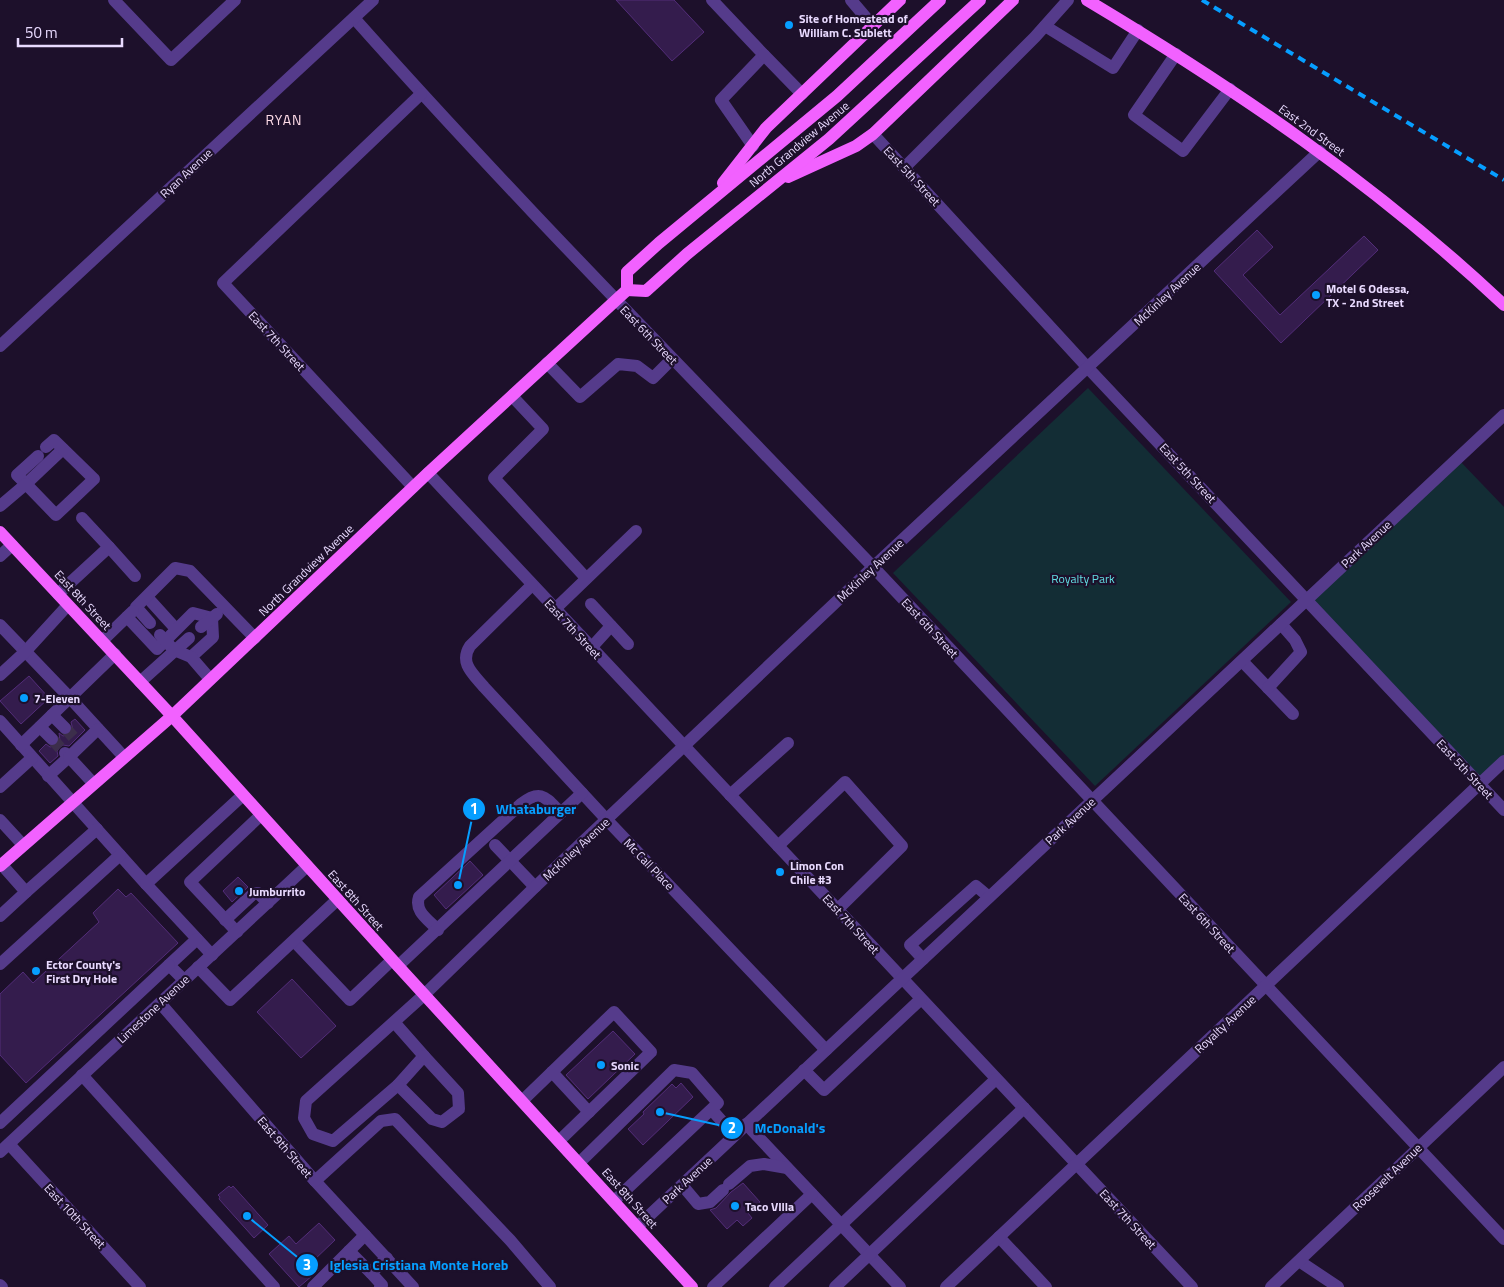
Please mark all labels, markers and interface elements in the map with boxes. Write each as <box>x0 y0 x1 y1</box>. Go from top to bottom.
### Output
place label: Site of Homestead of William C. Sublett <box>799 9 909 42</box>
scale bar <box>18 15 121 47</box>
marker: Site of Homestead of William C. Sublett <box>783 19 795 31</box>
text: 50 m <box>25 21 58 44</box>
street label: North Grandview Avenue <box>745 96 853 192</box>
street label: East 2nd Street <box>1275 99 1350 161</box>
district label: RYAN <box>266 109 303 130</box>
street label: East 5th Street <box>879 142 945 211</box>
street label: Ryan Avenue <box>155 144 217 202</box>
street label: McKinley Avenue <box>1129 258 1205 330</box>
place label: Motel 6 Odessa, TX - 2nd Street <box>1326 279 1410 312</box>
marker: Motel 6 Odessa, TX - 2nd Street <box>1310 289 1322 301</box>
street label: East 6th Street <box>616 301 683 370</box>
street label: East 7th Street <box>244 307 310 376</box>
street label: East 5th Street <box>1155 439 1221 508</box>
street label: Park Avenue <box>1336 516 1396 572</box>
street label: North Grandview Avenue <box>254 519 358 621</box>
street label: McKinley Avenue <box>832 534 908 606</box>
street label: East 8th Street <box>50 566 116 635</box>
park label: Royalty Park <box>1051 569 1115 588</box>
street label: East 6th Street <box>897 594 963 663</box>
street label: East 7th Street <box>540 595 606 664</box>
place label: 7-Eleven <box>34 689 80 708</box>
marker: 7-Eleven <box>18 692 30 704</box>
street label: East 5th Street <box>1432 735 1498 804</box>
street label: Park Avenue <box>1040 793 1100 849</box>
callout: Whataburger <box>461 795 587 824</box>
text: 1 <box>470 797 478 820</box>
text: Whataburger <box>496 798 576 819</box>
street label: McKinley Avenue <box>538 813 614 885</box>
street label: Mc Call Place <box>619 834 679 894</box>
place label: Limon Con Chile #3 <box>790 856 844 889</box>
street label: East 8th Street <box>323 865 389 935</box>
marker: Limon Con Chile #3 <box>774 866 786 878</box>
place label: Jumburrito <box>249 882 305 901</box>
marker: Jumburrito <box>233 885 245 897</box>
street label: East 6th Street <box>1174 889 1240 958</box>
street label: East 7th Street <box>818 890 884 959</box>
place label: Ector County's First Dry Hole <box>46 955 121 988</box>
marker: Ector County's First Dry Hole <box>30 965 42 977</box>
street label: Limestone Avenue <box>112 970 194 1048</box>
street label: Royalty Avenue <box>1190 990 1260 1058</box>
place label: Sonic <box>611 1056 639 1075</box>
marker: Sonic <box>595 1059 607 1071</box>
street label: East 9th Street <box>253 1112 318 1183</box>
callout: McDonald's <box>719 1114 835 1143</box>
text: 2 <box>728 1116 736 1139</box>
text: McDonald's <box>755 1117 826 1138</box>
street label: Roosevelt Avenue <box>1348 1139 1426 1215</box>
street label: Park Avenue <box>657 1152 717 1208</box>
street label: East 8th Street <box>597 1163 663 1233</box>
street label: East 10th Street <box>40 1179 111 1253</box>
street label: East 7th Street <box>1095 1185 1161 1254</box>
place label: Taco VIlla <box>745 1197 794 1216</box>
marker: Taco VIlla <box>729 1200 741 1212</box>
callout: Iglesia Cristiana Monte Horeb <box>295 1250 519 1279</box>
text: 3 <box>303 1253 311 1276</box>
text: Iglesia Cristiana Monte Horeb <box>330 1254 509 1275</box>

